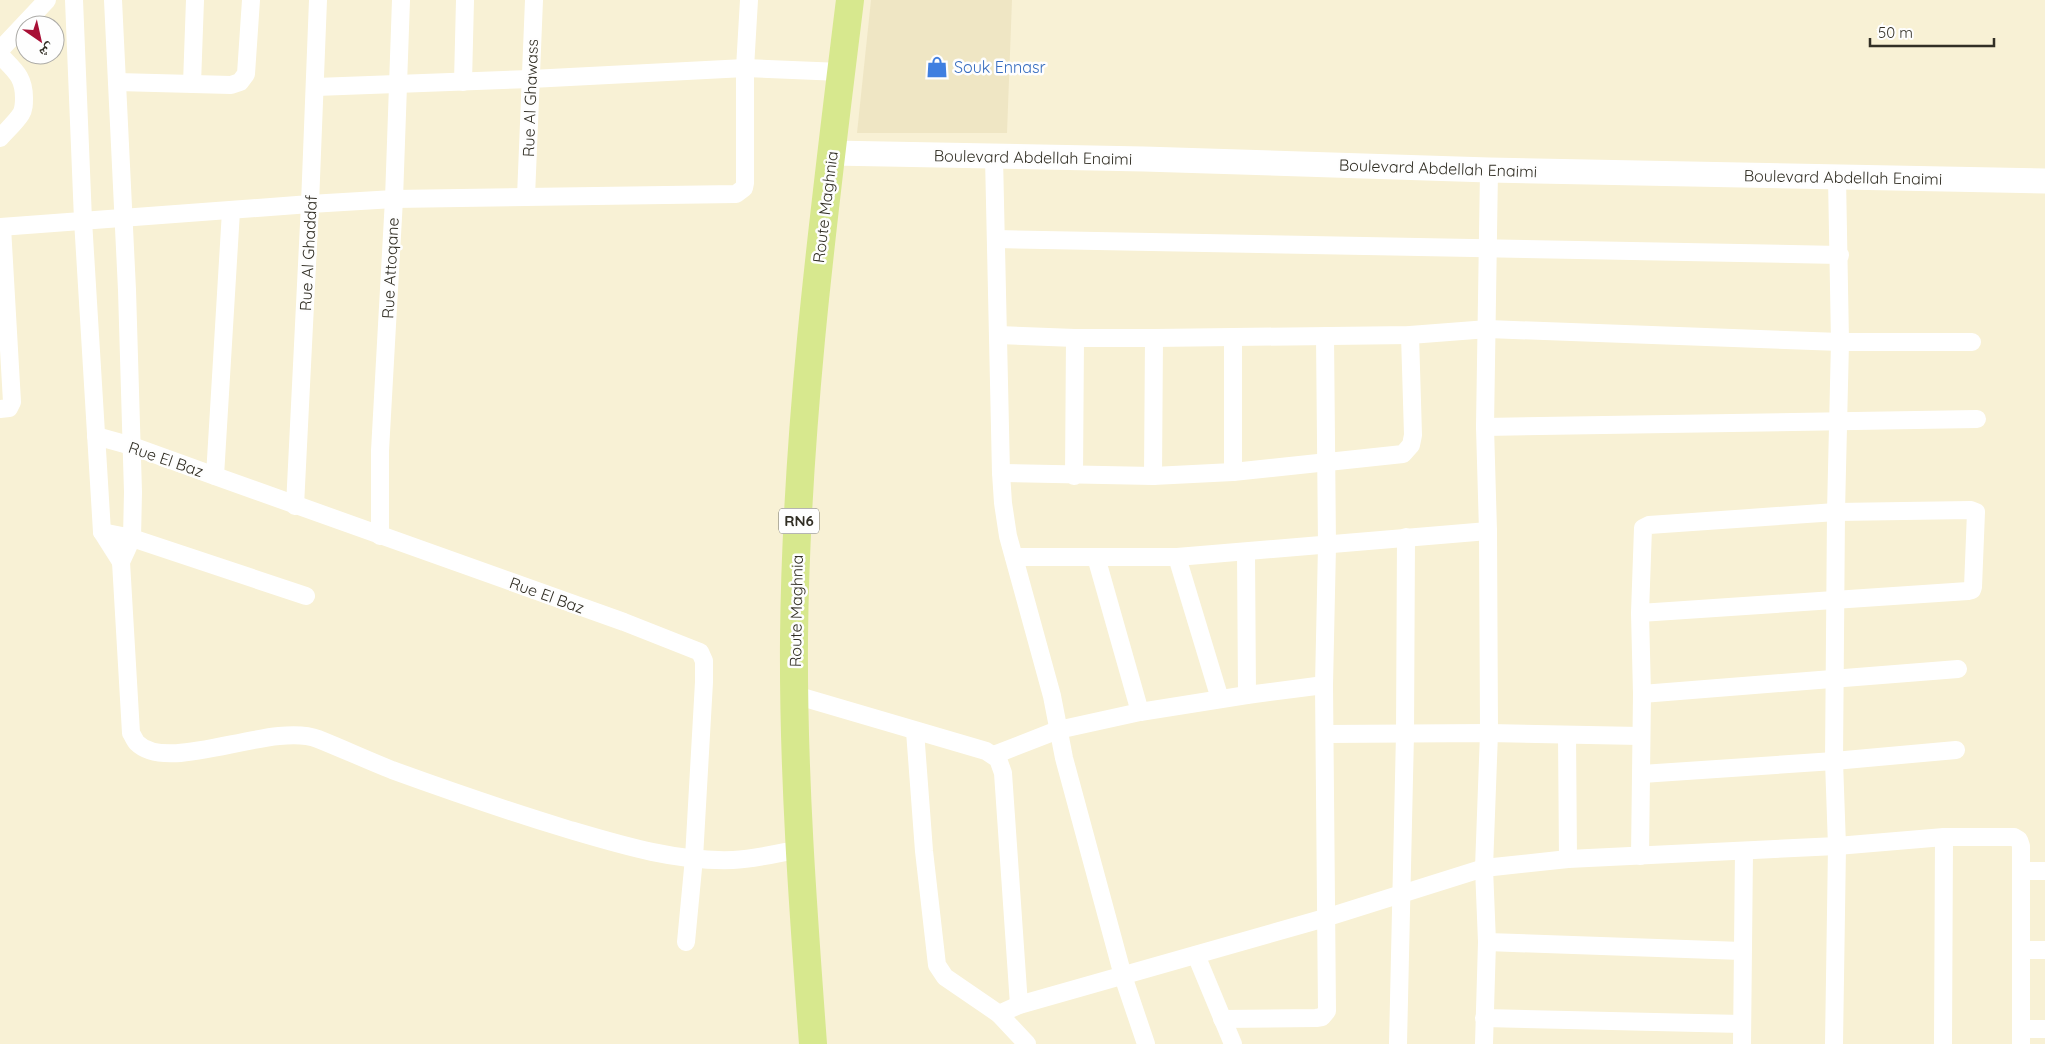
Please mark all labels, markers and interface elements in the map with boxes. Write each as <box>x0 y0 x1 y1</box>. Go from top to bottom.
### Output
north arrow <box>15 15 65 65</box>
scale bar <box>1870 15 1994 47</box>
text: 50 m <box>1878 23 1913 42</box>
text: ش <box>36 39 58 62</box>
street label: Rue Al Ghawass <box>518 39 542 157</box>
shop icon: Souk Ennasr <box>924 54 950 80</box>
place label: Souk Ennasr <box>954 57 1046 77</box>
street label: Boulevard Abdellah Enaimi <box>934 145 1132 169</box>
street label: Route Maghnia <box>808 150 842 264</box>
street label: Boulevard Abdellah Enaimi <box>1339 155 1537 181</box>
street label: Boulevard Abdellah Enaimi <box>1744 165 1942 189</box>
street label: Rue Al Ghaddaf <box>295 194 321 312</box>
street label: Rue Attoqane <box>377 217 403 319</box>
street label: Rue El Baz <box>126 437 206 481</box>
road number: RN6 <box>779 508 819 534</box>
street label: Route Maghnia <box>785 555 807 667</box>
street label: Rue El Baz <box>507 572 587 618</box>

